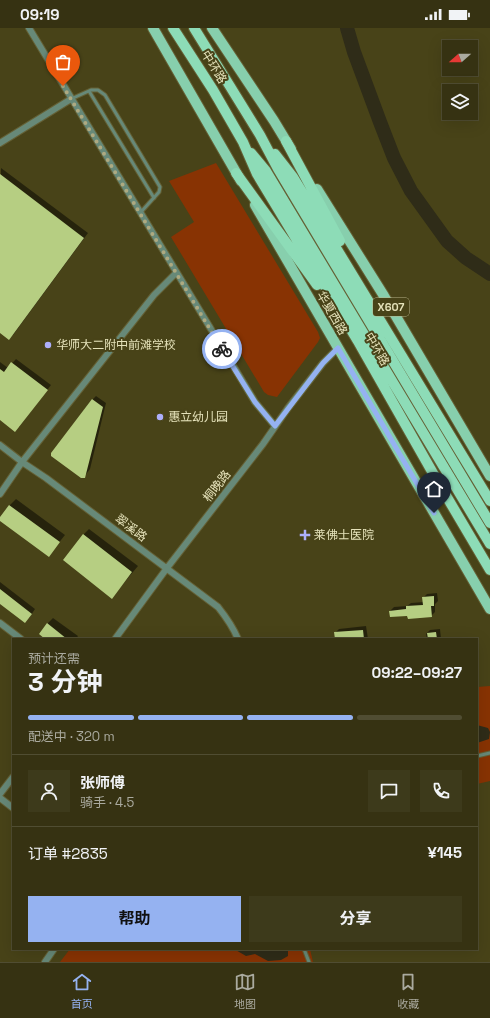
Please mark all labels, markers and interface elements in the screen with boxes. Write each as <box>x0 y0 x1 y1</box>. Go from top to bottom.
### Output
text: 09:19 <box>20 5 60 24</box>
north arrow <box>442 40 478 76</box>
map controls <box>442 40 478 120</box>
pin <box>46 45 80 86</box>
street label: 中环路 <box>198 47 230 87</box>
icon: bag <box>52 51 74 73</box>
button: layers <box>442 84 478 120</box>
street label: 华夏西路 <box>313 288 351 338</box>
road number: X607 <box>373 298 409 316</box>
courier <box>202 329 242 369</box>
street label: 中环路 <box>361 329 393 369</box>
place label: 华师大二附中前滩学校 <box>56 337 176 353</box>
icon: bike <box>211 338 233 360</box>
marker: 华师大二附中前滩学校 <box>43 340 53 350</box>
place label: 惠立幼儿园 <box>168 409 228 425</box>
marker: 惠立幼儿园 <box>155 412 165 422</box>
street label: 桐晚路 <box>200 467 234 505</box>
pin <box>417 472 451 513</box>
icon: home <box>423 478 445 500</box>
street label: 翠溪路 <box>112 511 150 545</box>
place label: 莱佛士医院 <box>314 527 374 543</box>
marker: 莱佛士医院 <box>299 529 311 541</box>
text: 预计还需 <box>28 650 80 667</box>
text: 09:22–09:27 <box>371 663 462 682</box>
text: 3 分钟 <box>28 665 102 699</box>
text: 配送中 · 320 m <box>28 728 115 745</box>
button: person <box>28 770 70 812</box>
button: chat <box>368 770 410 812</box>
button: phone <box>420 770 462 812</box>
text: 张师傅 <box>80 773 125 792</box>
text: 骑手 · 4.5 <box>80 794 134 811</box>
text: ¥145 <box>427 843 462 862</box>
text: 订单 #2835 <box>28 844 108 863</box>
button: 帮助 <box>28 896 241 942</box>
button: 分享 <box>249 896 462 942</box>
tab: 首页 <box>71 971 93 1011</box>
tab: 地图 <box>234 971 256 1011</box>
tab: 收藏 <box>397 971 419 1011</box>

